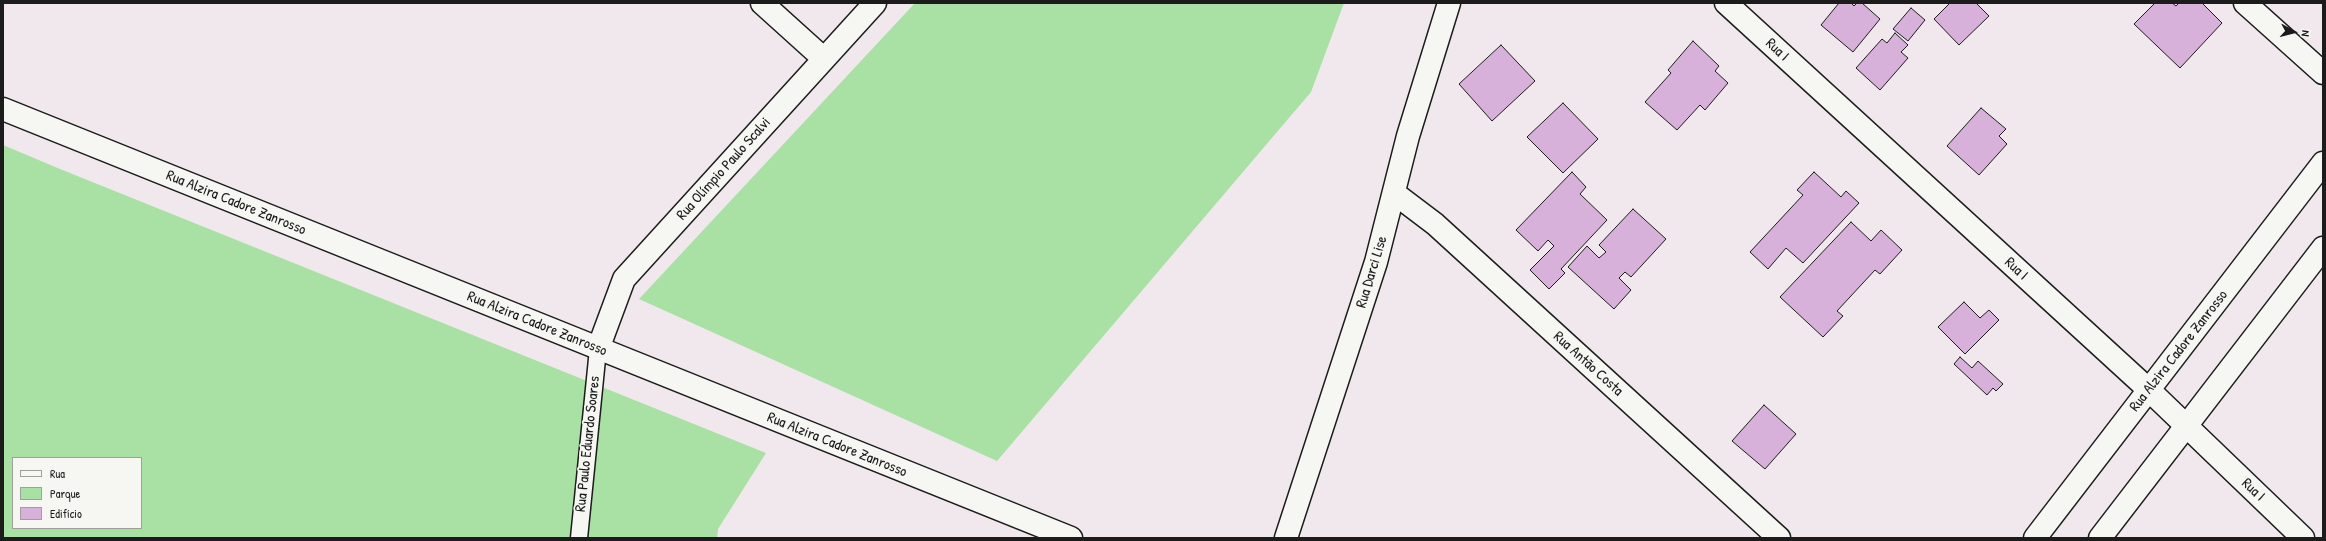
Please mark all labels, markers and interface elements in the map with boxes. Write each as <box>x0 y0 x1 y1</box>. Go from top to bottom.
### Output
north arrow <box>2274 12 2314 52</box>
text: N <box>2299 30 2313 37</box>
street label: Rua I <box>1761 35 1793 65</box>
street label: Rua Olímpio Paulo Scalvi <box>673 114 775 224</box>
street label: Rua Alzira Cadore Zanrosso <box>163 167 309 239</box>
street label: Rua Darci Lise <box>1353 234 1391 310</box>
street label: Rua I <box>2000 254 2032 284</box>
street label: Rua Alzira Cadore Zanrosso <box>2126 287 2232 415</box>
street label: Rua Alzira Cadore Zanrosso <box>464 288 610 360</box>
street label: Rua Antão Costa <box>1549 328 1627 400</box>
street label: Rua Paulo Eduardo Soares <box>572 375 604 513</box>
street label: Rua Alzira Cadore Zanrosso <box>764 409 910 481</box>
legend <box>12 457 142 529</box>
text: Rua <box>50 465 65 482</box>
street label: Rua I <box>2237 475 2269 505</box>
text: Parque <box>50 485 80 502</box>
text: Edifício <box>50 505 82 522</box>

